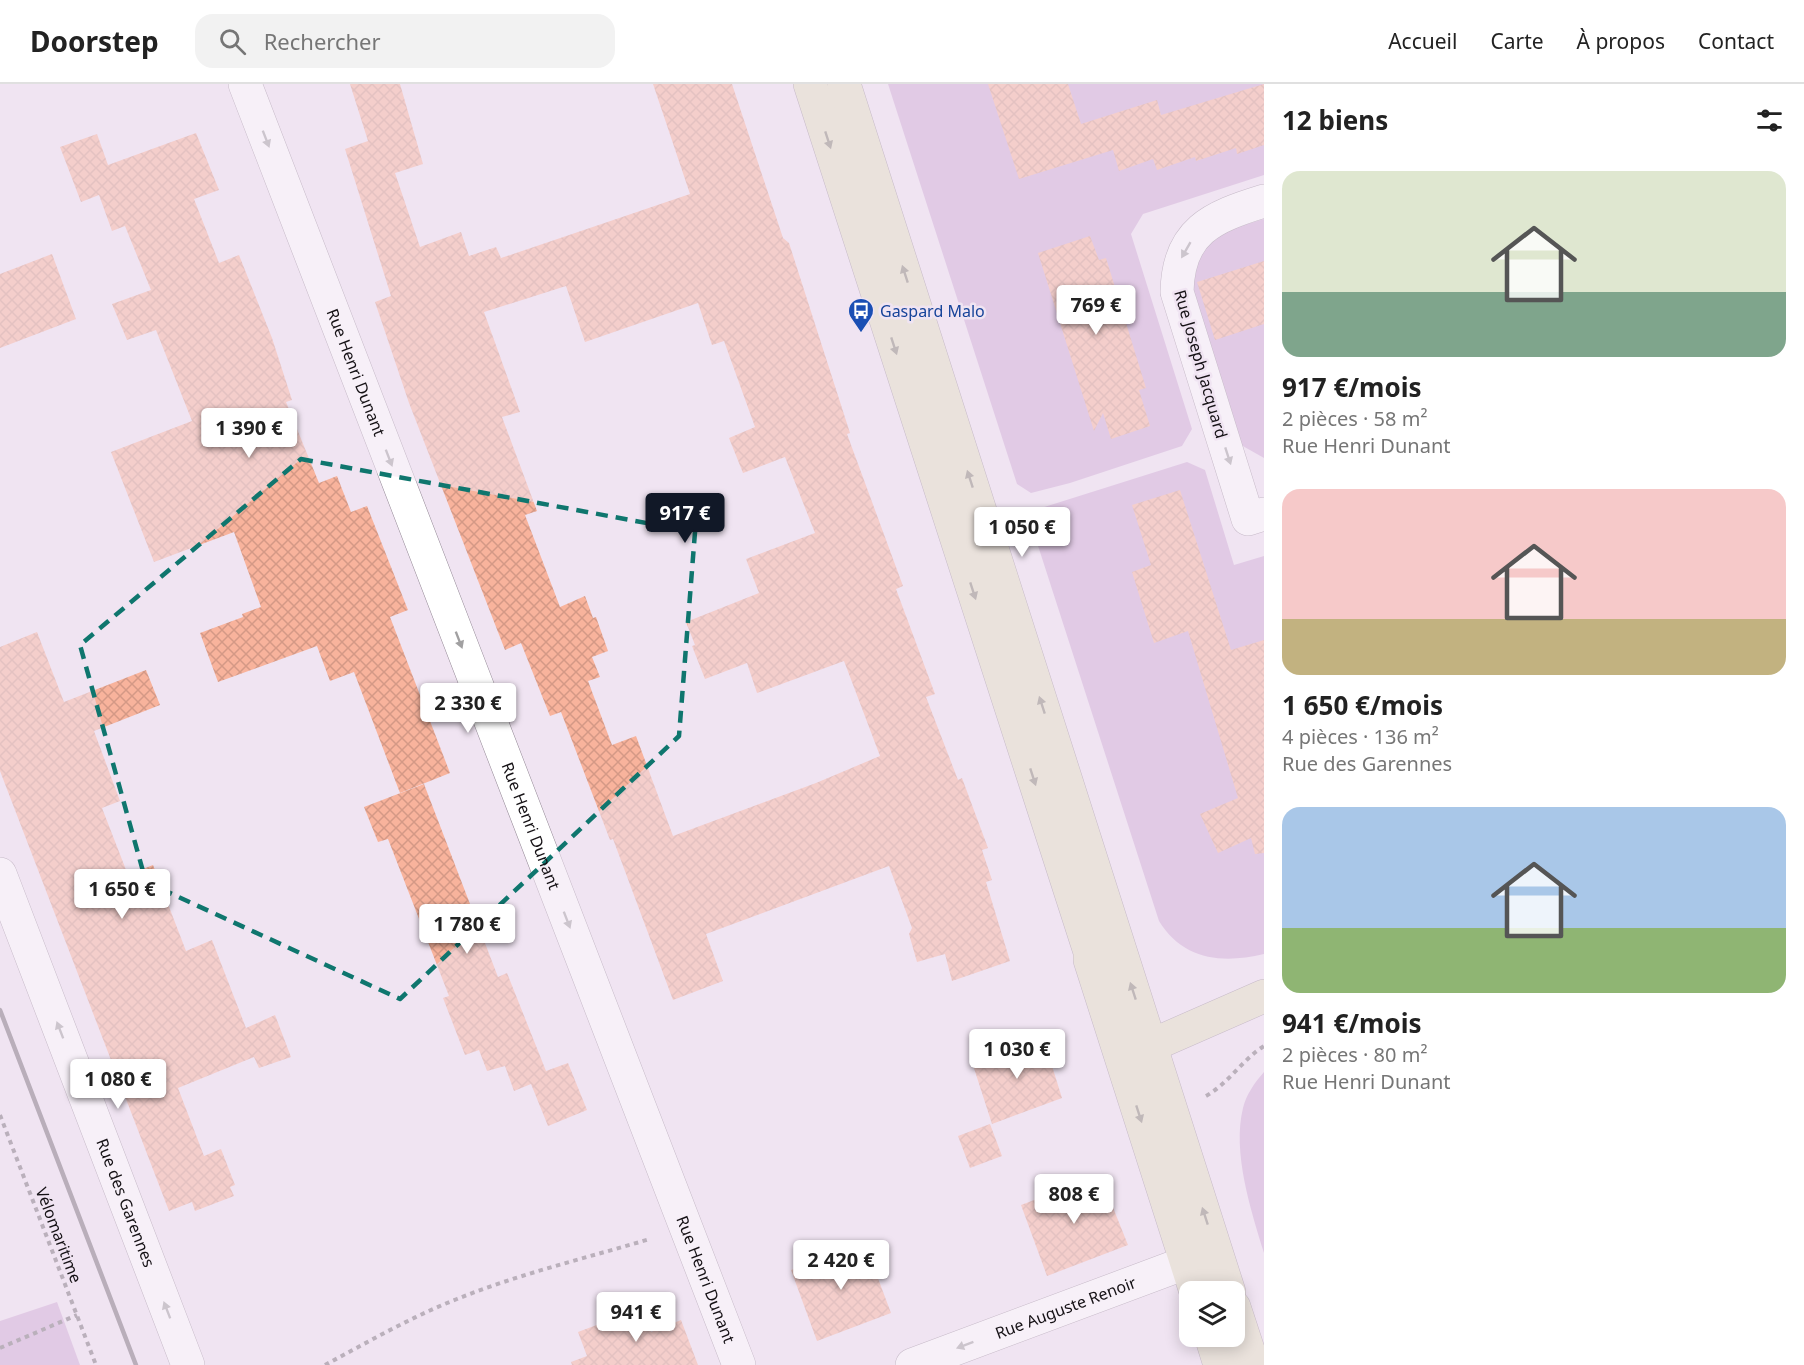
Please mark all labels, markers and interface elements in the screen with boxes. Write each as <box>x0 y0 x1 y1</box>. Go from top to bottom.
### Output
search box <box>195 14 615 68</box>
text: Doorstep <box>30 22 159 60</box>
icon: search <box>216 25 249 58</box>
text: Rechercher <box>264 26 381 56</box>
text: Accueil <box>1388 27 1457 55</box>
text: Carte <box>1490 27 1544 55</box>
text: À propos <box>1577 27 1665 55</box>
text: Contact <box>1698 27 1774 55</box>
text: 12 biens <box>1282 102 1388 138</box>
icon: filters <box>1753 104 1786 137</box>
one-way arrow <box>261 130 271 148</box>
one-way arrow <box>824 131 833 149</box>
icon: home <box>1480 210 1588 318</box>
one-way arrow <box>1181 241 1192 258</box>
one-way arrow <box>899 265 909 283</box>
pin: 769 € <box>1054 285 1138 336</box>
street label: Rue Joseph Jacquard <box>1169 287 1233 441</box>
text: 769 € <box>1071 291 1121 318</box>
bus stop icon: Gaspard Malo <box>846 296 876 334</box>
place label: Gaspard Malo <box>880 300 985 322</box>
street label: Rue Henri Dunant <box>322 305 391 439</box>
one-way arrow <box>890 337 899 355</box>
text: 917 €/mois <box>1282 369 1421 405</box>
text: 2 pièces · 58 m² <box>1282 405 1427 432</box>
pin: 1 390 € <box>194 408 304 459</box>
text: 1 390 € <box>215 414 283 441</box>
text: Rue Henri Dunant <box>1282 432 1450 459</box>
one-way arrow <box>1223 447 1233 465</box>
one-way arrow <box>385 449 394 467</box>
one-way arrow <box>965 470 974 488</box>
pin: 917 € <box>643 493 727 544</box>
text: 917 € <box>660 499 710 526</box>
pin: 1 050 € <box>967 507 1077 558</box>
text: 1 050 € <box>988 513 1056 540</box>
icon: home <box>1480 528 1588 636</box>
one-way arrow <box>969 582 978 600</box>
one-way arrow <box>454 631 464 649</box>
pin: 2 330 € <box>413 683 523 734</box>
text: 1 650 €/mois <box>1282 687 1443 723</box>
text: 2 330 € <box>434 689 502 716</box>
one-way arrow <box>1037 696 1046 714</box>
text: 4 pièces · 136 m² <box>1282 723 1439 750</box>
text: Rue des Garennes <box>1282 750 1452 777</box>
street label: Rue Henri Dunant <box>497 759 566 893</box>
one-way arrow <box>1029 768 1038 786</box>
icon: home <box>1480 846 1588 954</box>
pin: 1 650 € <box>67 869 177 920</box>
text: 1 650 € <box>88 875 156 902</box>
pin: 1 780 € <box>412 904 522 955</box>
text: 1 780 € <box>433 910 501 937</box>
one-way arrow <box>562 911 572 929</box>
one-way arrow <box>1128 982 1138 1000</box>
text: 941 €/mois <box>1282 1005 1421 1041</box>
one-way arrow <box>55 1021 64 1039</box>
pin: 1 030 € <box>962 1029 1072 1080</box>
text: 1 030 € <box>983 1035 1051 1062</box>
text: 2 pièces · 80 m² <box>1282 1041 1427 1068</box>
pin: 1 080 € <box>63 1059 173 1110</box>
text: 1 080 € <box>84 1065 152 1092</box>
text: Rue Henri Dunant <box>1282 1068 1450 1095</box>
one-way arrow <box>1135 1105 1145 1123</box>
street label: Rue des Garennes <box>91 1135 160 1270</box>
pin: 808 € <box>1032 1174 1116 1225</box>
text: 808 € <box>1049 1180 1099 1207</box>
street label: Vélomaritime <box>31 1184 87 1286</box>
one-way arrow <box>1200 1207 1209 1225</box>
street label: Rue Henri Dunant <box>671 1212 741 1346</box>
pin: 2 420 € <box>786 1240 896 1291</box>
text: 2 420 € <box>807 1246 875 1273</box>
street label: Rue Auguste Renoir <box>992 1271 1140 1344</box>
map controls <box>1179 1281 1245 1347</box>
button: layers <box>1179 1281 1245 1347</box>
pin: 941 € <box>594 1292 678 1343</box>
text: 941 € <box>611 1298 661 1325</box>
one-way arrow <box>162 1301 172 1319</box>
one-way arrow <box>956 1341 974 1351</box>

